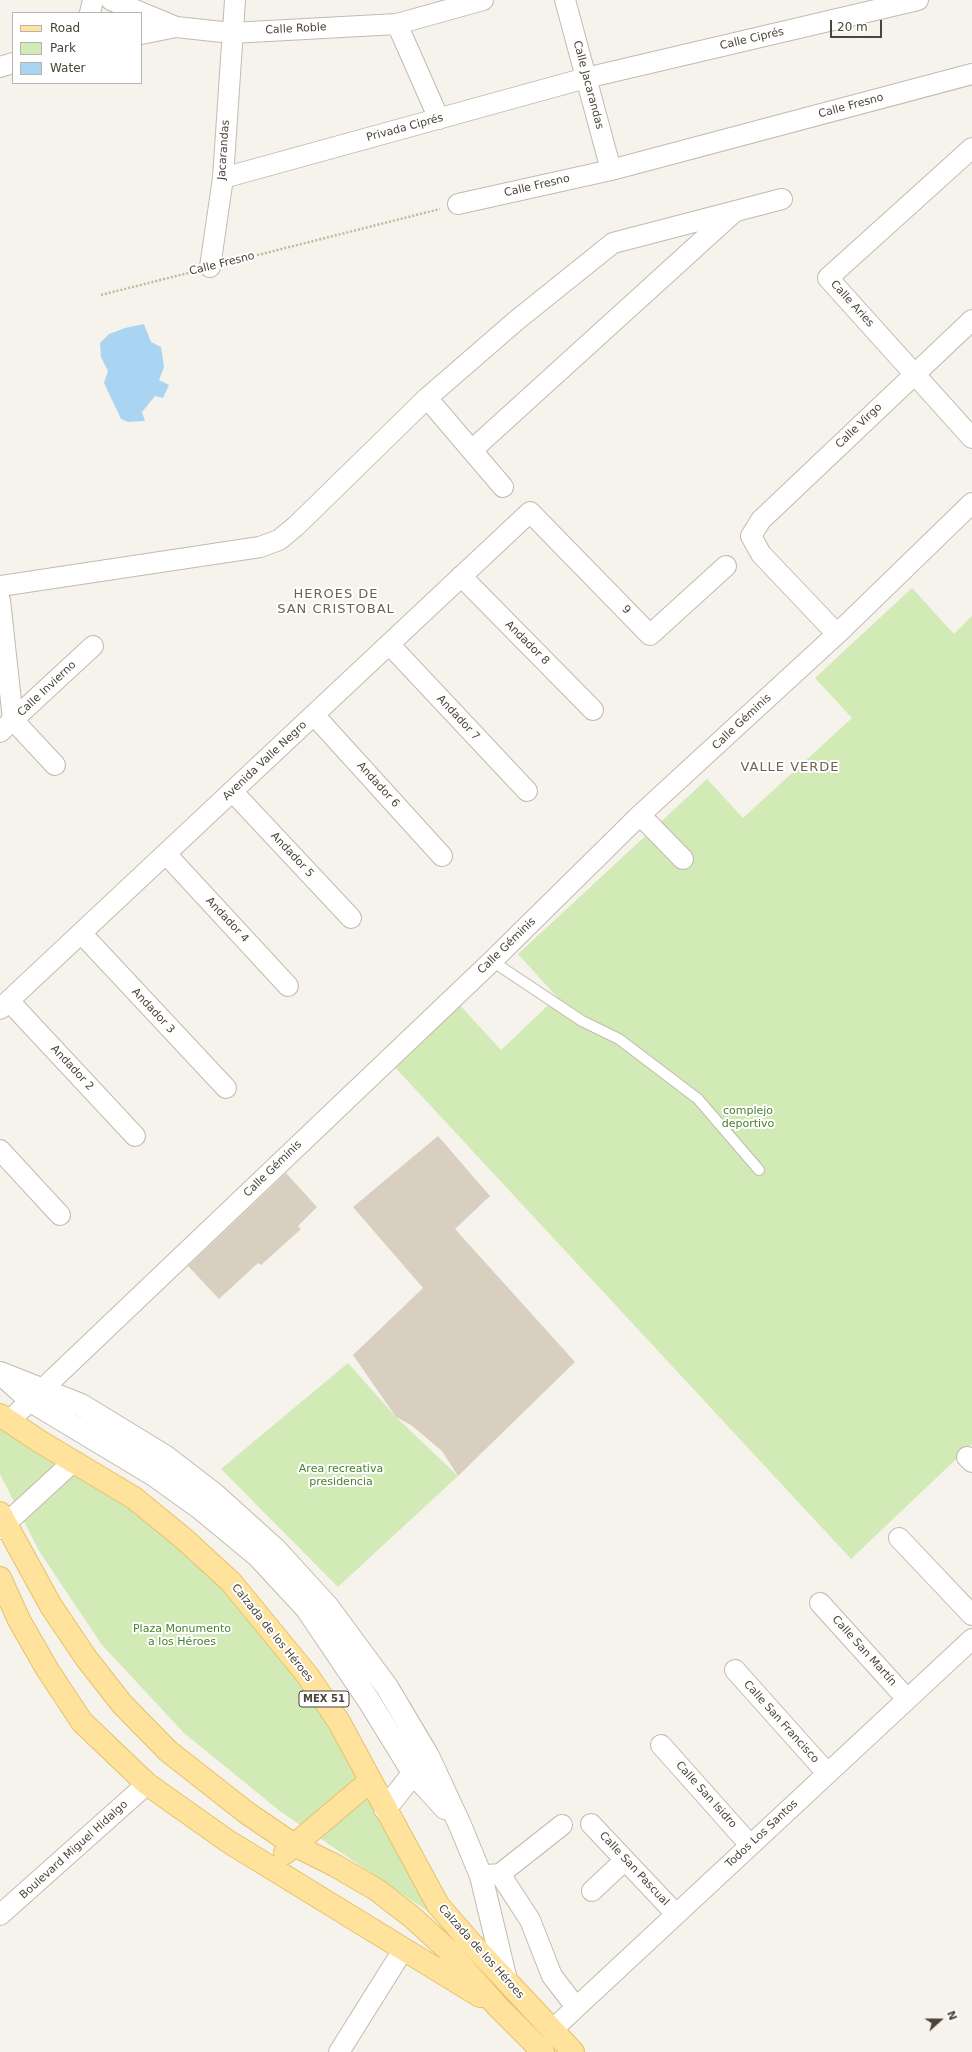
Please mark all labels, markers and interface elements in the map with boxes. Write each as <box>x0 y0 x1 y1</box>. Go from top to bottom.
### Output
legend <box>12 12 142 84</box>
scale bar <box>832 12 884 38</box>
text: 20 m <box>837 20 868 34</box>
text: Road <box>50 21 80 35</box>
street label: Calle Roble <box>265 21 327 37</box>
street label: Calle Ciprés <box>719 25 785 53</box>
street label: Calle Jacarandas <box>570 39 606 131</box>
text: Park <box>50 41 76 55</box>
text: Water <box>50 61 85 75</box>
street label: Calle Fresno <box>817 91 885 121</box>
street label: Privada Ciprés <box>365 111 445 145</box>
street label: Jacarandas <box>215 119 233 181</box>
street label: Calle Fresno <box>503 172 571 200</box>
street label: Calle Fresno <box>188 250 256 278</box>
street label: Calle Aries <box>828 278 876 330</box>
street label: Calle Virgo <box>833 401 885 451</box>
district label: HEROES DE SAN CRISTOBAL <box>277 587 395 618</box>
street label: 9 <box>619 603 633 617</box>
street label: Andador 8 <box>502 618 552 668</box>
street label: Calle Invierno <box>15 658 79 720</box>
street label: Calle Géminis <box>710 691 774 753</box>
street label: Andador 7 <box>434 693 482 743</box>
street label: Avenida Valle Negro <box>220 719 310 803</box>
street label: Andador 6 <box>354 759 402 811</box>
district label: VALLE VERDE <box>740 760 840 776</box>
street label: Andador 5 <box>268 830 316 880</box>
street label: Andador 4 <box>203 895 251 945</box>
street label: Calle Géminis <box>475 915 539 977</box>
street label: Andador 3 <box>129 986 177 1036</box>
street label: Andador 2 <box>48 1043 96 1093</box>
park label: complejo deportivo <box>722 1104 774 1130</box>
street label: Calle Géminis <box>241 1138 305 1200</box>
park label: Area recreativa presidencia <box>299 1462 383 1488</box>
street label: Calzada de los Héroes <box>228 1581 316 1685</box>
street label: Calle San Martín <box>829 1613 899 1689</box>
park label: Plaza Monumento a los Héroes <box>133 1622 231 1648</box>
street label: Calle San Francisco <box>741 1678 821 1766</box>
road number: MEX 51 <box>299 1691 349 1707</box>
street label: Calle San Isidro <box>673 1759 739 1831</box>
street label: Todos Los Santos <box>723 1797 801 1871</box>
street label: Boulevard Miguel Hidalgo <box>17 1798 131 1902</box>
street label: Calle San Pascual <box>596 1829 672 1909</box>
street label: Calzada de los Héroes <box>435 1902 527 2002</box>
north arrow <box>920 2000 960 2040</box>
text: N <box>944 2009 959 2022</box>

